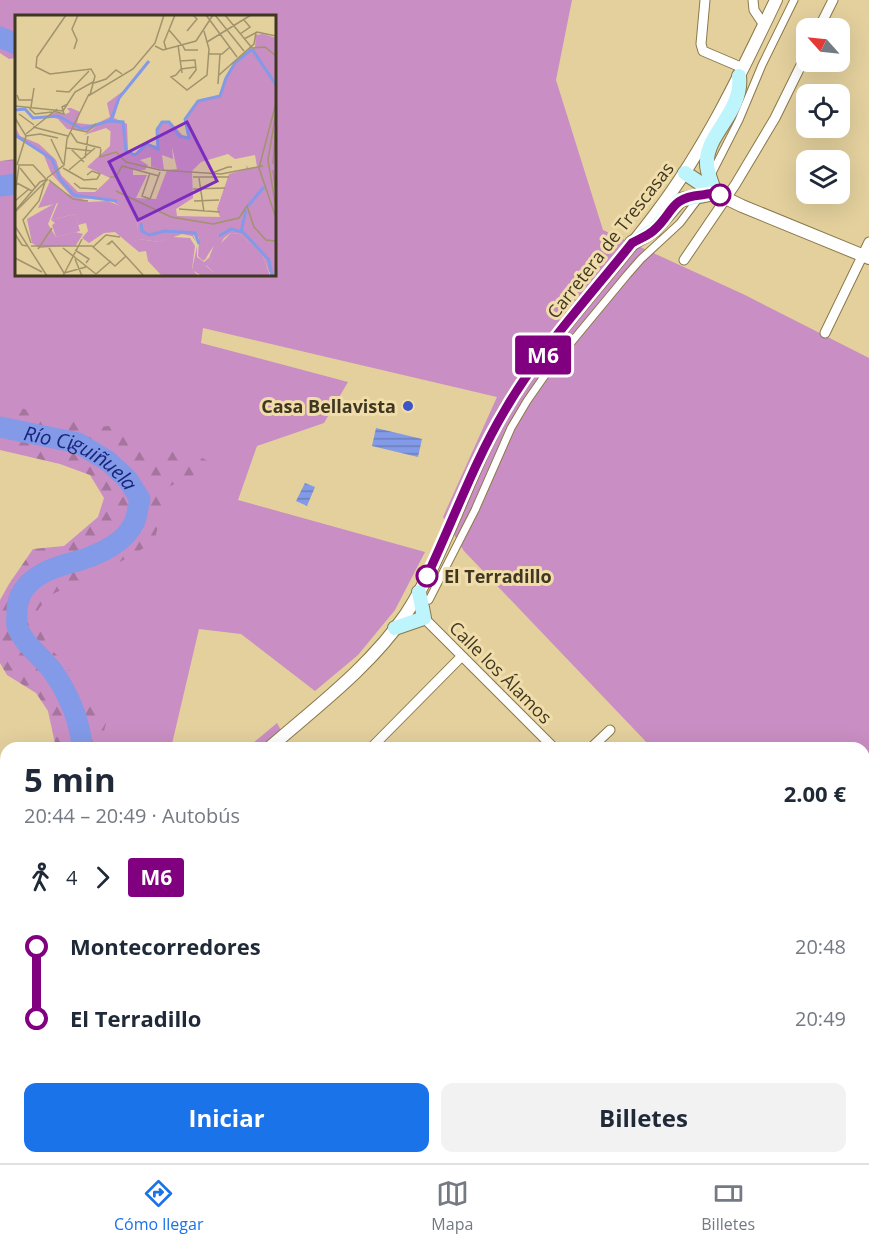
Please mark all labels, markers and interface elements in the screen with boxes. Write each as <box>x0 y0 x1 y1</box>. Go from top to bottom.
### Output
inset map <box>15 15 276 276</box>
north arrow <box>796 18 850 72</box>
map controls <box>796 18 850 204</box>
button: locate <box>796 84 850 138</box>
button: layers <box>796 150 850 204</box>
street label: Carretera de Trescasas <box>541 157 679 323</box>
unlabelled marker <box>709 184 731 206</box>
line badge: M6 <box>516 336 570 374</box>
text: M6 <box>527 341 559 369</box>
place label: Casa Bellavista <box>261 394 396 418</box>
marker: Casa Bellavista <box>401 399 415 413</box>
water label: Río Ciguiñuela <box>22 419 144 495</box>
place label: El Terradillo <box>444 564 552 588</box>
marker: El Terradillo <box>416 565 438 587</box>
street label: Calle los Álamos <box>444 615 558 729</box>
text: 5 min <box>24 757 116 802</box>
text: 2.00 € <box>784 778 846 808</box>
text: 20:44 – 20:49 · Autobús <box>24 802 240 829</box>
icon: walk <box>24 861 57 894</box>
icon: forward <box>86 861 119 894</box>
text: M6 <box>140 863 172 891</box>
text: 4 <box>66 864 77 891</box>
text: Montecorredores <box>70 931 261 961</box>
text: 20:48 <box>795 933 846 960</box>
text: El Terradillo <box>70 1003 201 1033</box>
text: 20:49 <box>795 1005 846 1032</box>
button: Iniciar <box>24 1083 429 1152</box>
button: Billetes <box>441 1083 846 1152</box>
tab: Cómo llegar <box>114 1177 203 1235</box>
tab: Mapa <box>431 1177 473 1235</box>
tab: Billetes <box>701 1177 755 1235</box>

